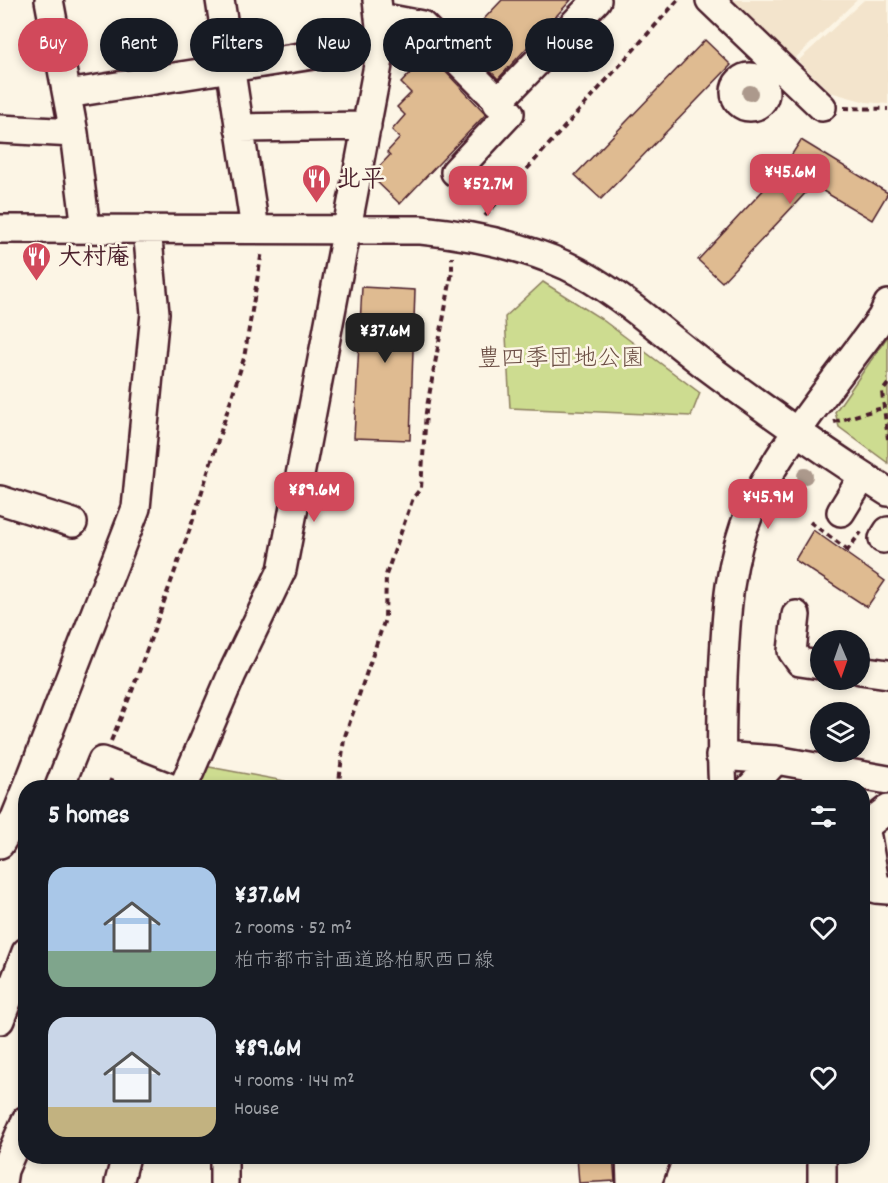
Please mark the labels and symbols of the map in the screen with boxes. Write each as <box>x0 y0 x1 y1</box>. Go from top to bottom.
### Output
pin: ¥45.6M <box>741 154 839 205</box>
restaurant icon: 北平 <box>300 162 332 204</box>
place label: 北平 <box>337 164 385 198</box>
pin: ¥52.7M <box>439 166 537 217</box>
restaurant icon: 大村庵 <box>21 240 53 282</box>
place label: 大村庵 <box>58 242 130 276</box>
pin: ¥37.6M <box>336 313 434 364</box>
park label: 豊四季団地公園 <box>477 343 645 377</box>
pin: ¥89.6M <box>265 472 363 523</box>
pin: ¥45.9M <box>719 479 817 530</box>
north arrow <box>810 630 870 690</box>

